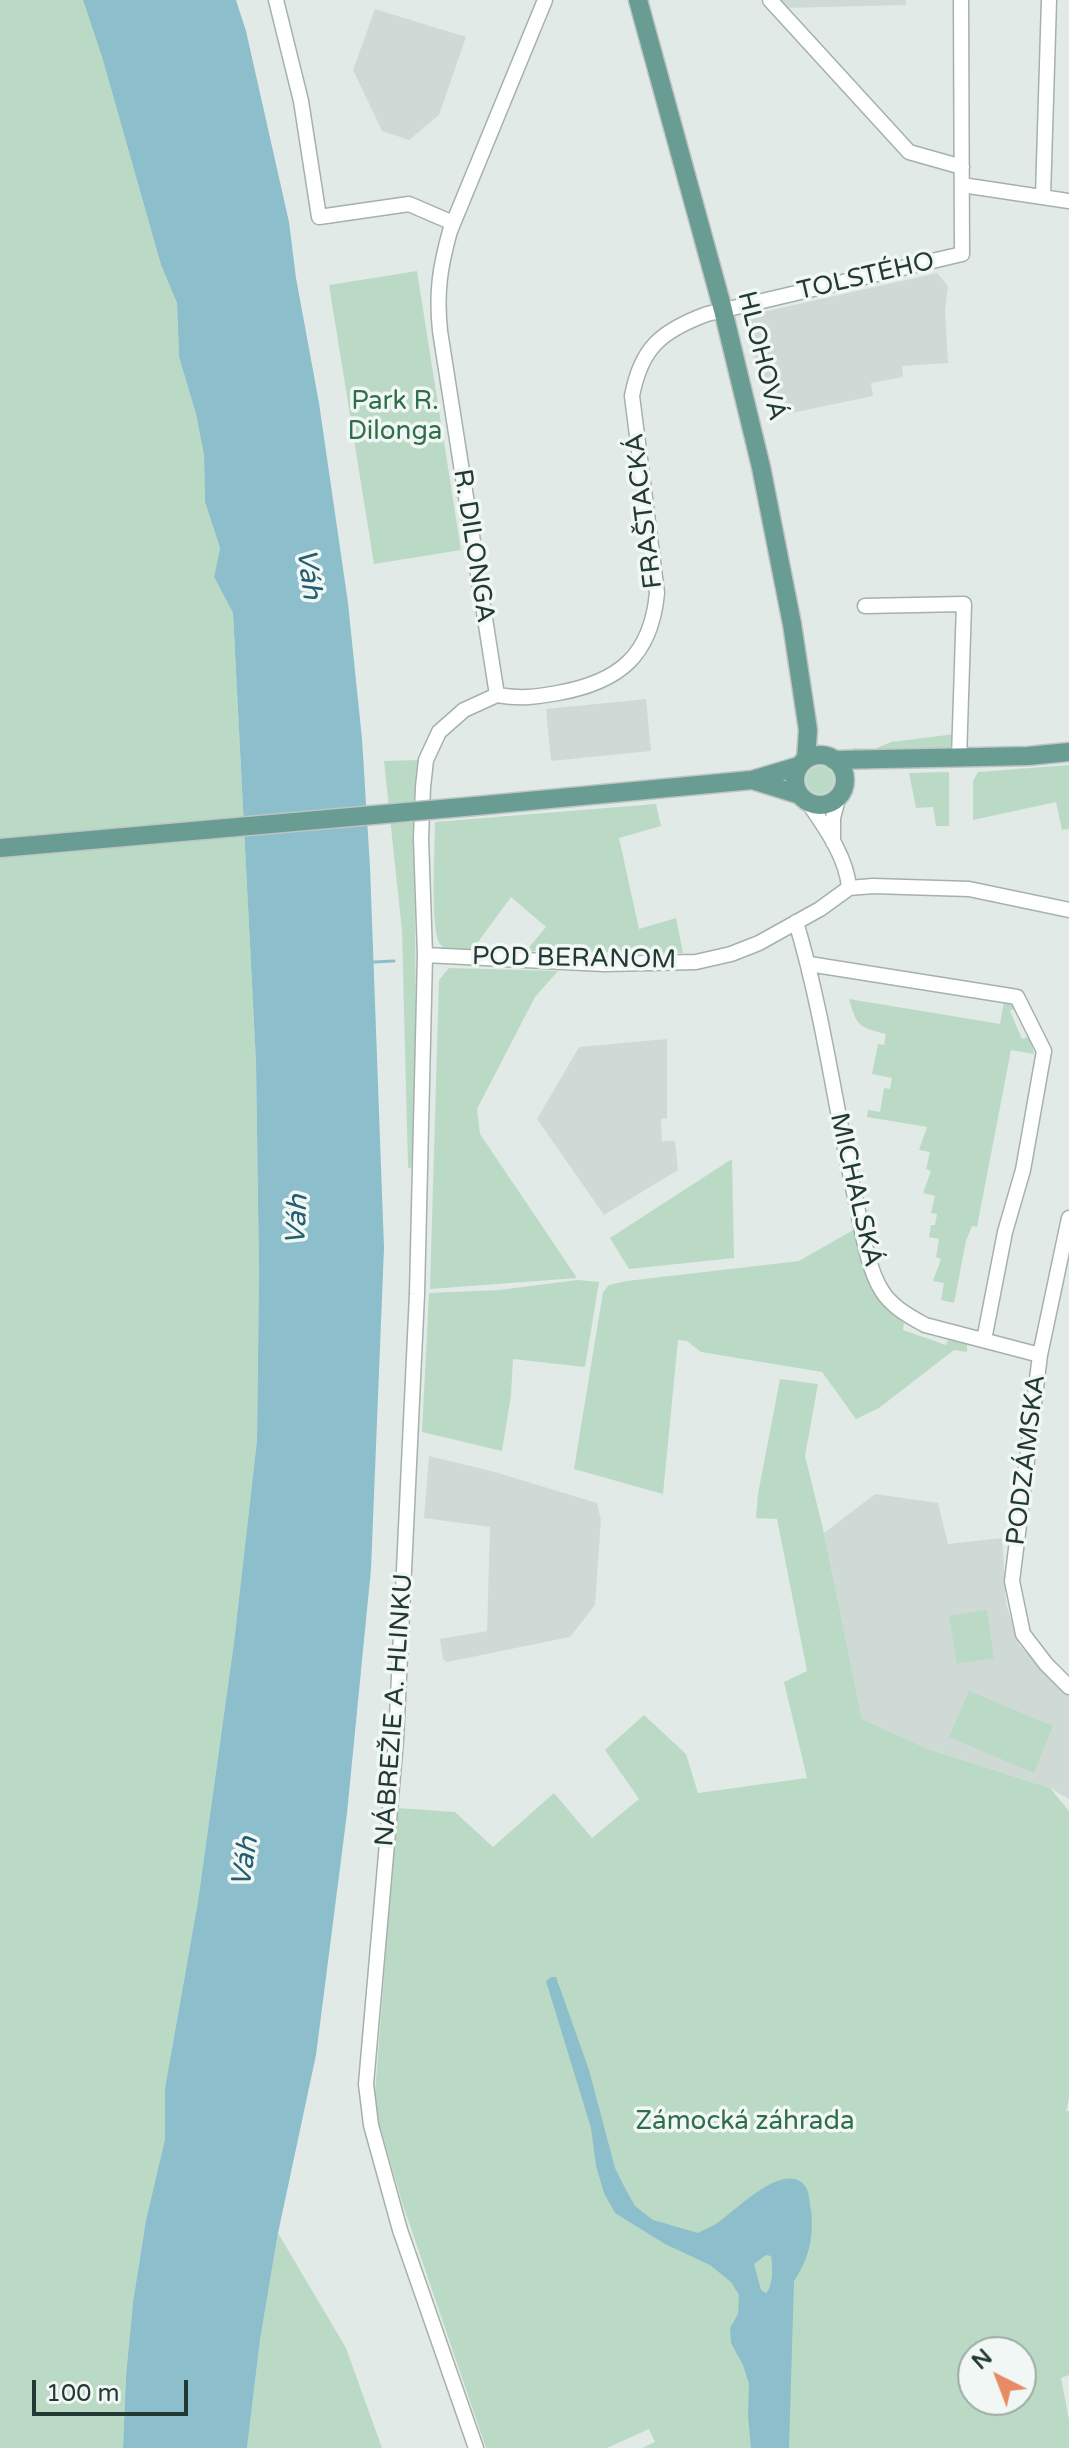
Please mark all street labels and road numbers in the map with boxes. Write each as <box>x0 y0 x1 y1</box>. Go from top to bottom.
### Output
street label: TOLSTÉHO <box>795 246 937 308</box>
street label: HLOHOVÁ <box>730 288 792 424</box>
street label: FRAŠTACKÁ <box>620 431 670 591</box>
street label: R. DILONGA <box>445 467 501 625</box>
street label: POD BERANOM <box>471 942 677 976</box>
street label: MICHALSKÁ <box>822 1110 888 1270</box>
street label: PODZÁMSKA <box>1001 1373 1053 1547</box>
street label: NÁBREŽIE A. HLINKU <box>370 1572 420 1848</box>

